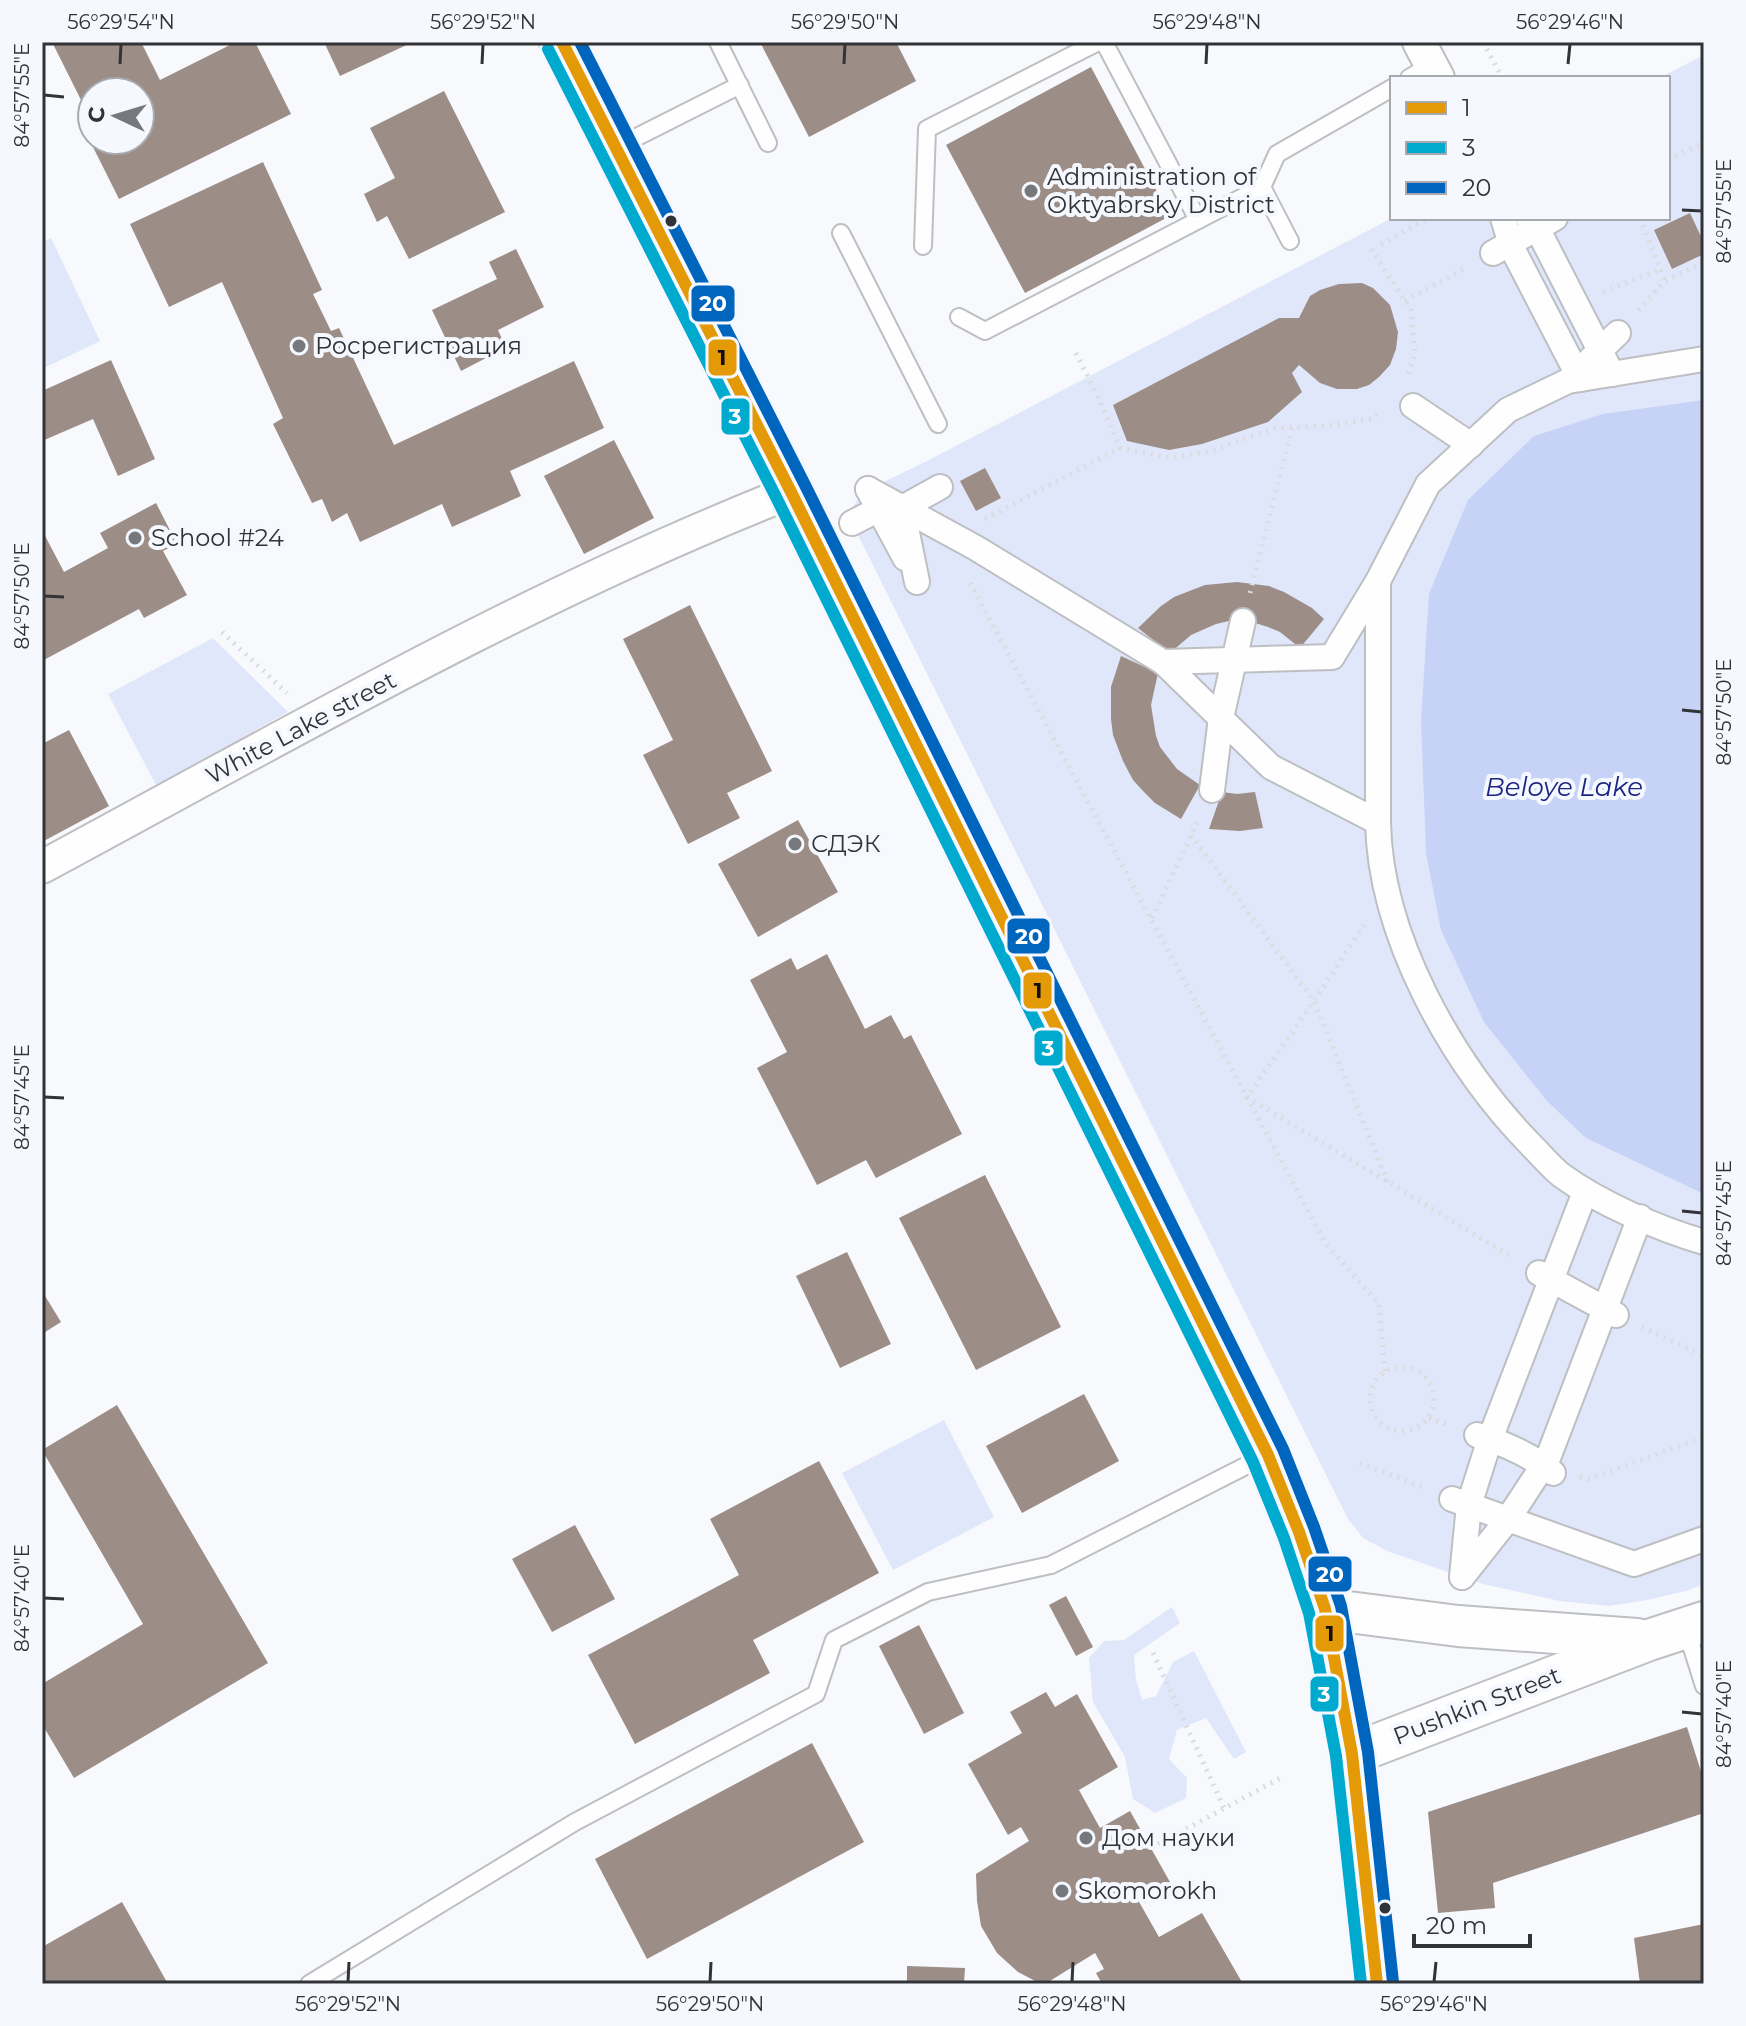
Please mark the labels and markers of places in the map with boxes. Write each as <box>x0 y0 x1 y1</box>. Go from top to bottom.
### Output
place label: Administration of Oktyabrsky District <box>1047 162 1275 219</box>
marker: Administration of Oktyabrsky District <box>1022 182 1040 200</box>
unlabelled marker <box>663 213 679 229</box>
place label: Росрегистрация <box>315 331 522 360</box>
marker: Росрегистрация <box>290 337 308 355</box>
place label: School #24 <box>151 523 284 552</box>
marker: School #24 <box>126 529 144 547</box>
place label: СДЭК <box>811 829 881 858</box>
marker: СДЭК <box>786 835 804 853</box>
place label: Дом науки <box>1102 1823 1235 1852</box>
marker: Дом науки <box>1077 1829 1095 1847</box>
place label: Skomorokh <box>1078 1876 1217 1905</box>
marker: Skomorokh <box>1053 1882 1071 1900</box>
unlabelled marker <box>1377 1900 1393 1916</box>

